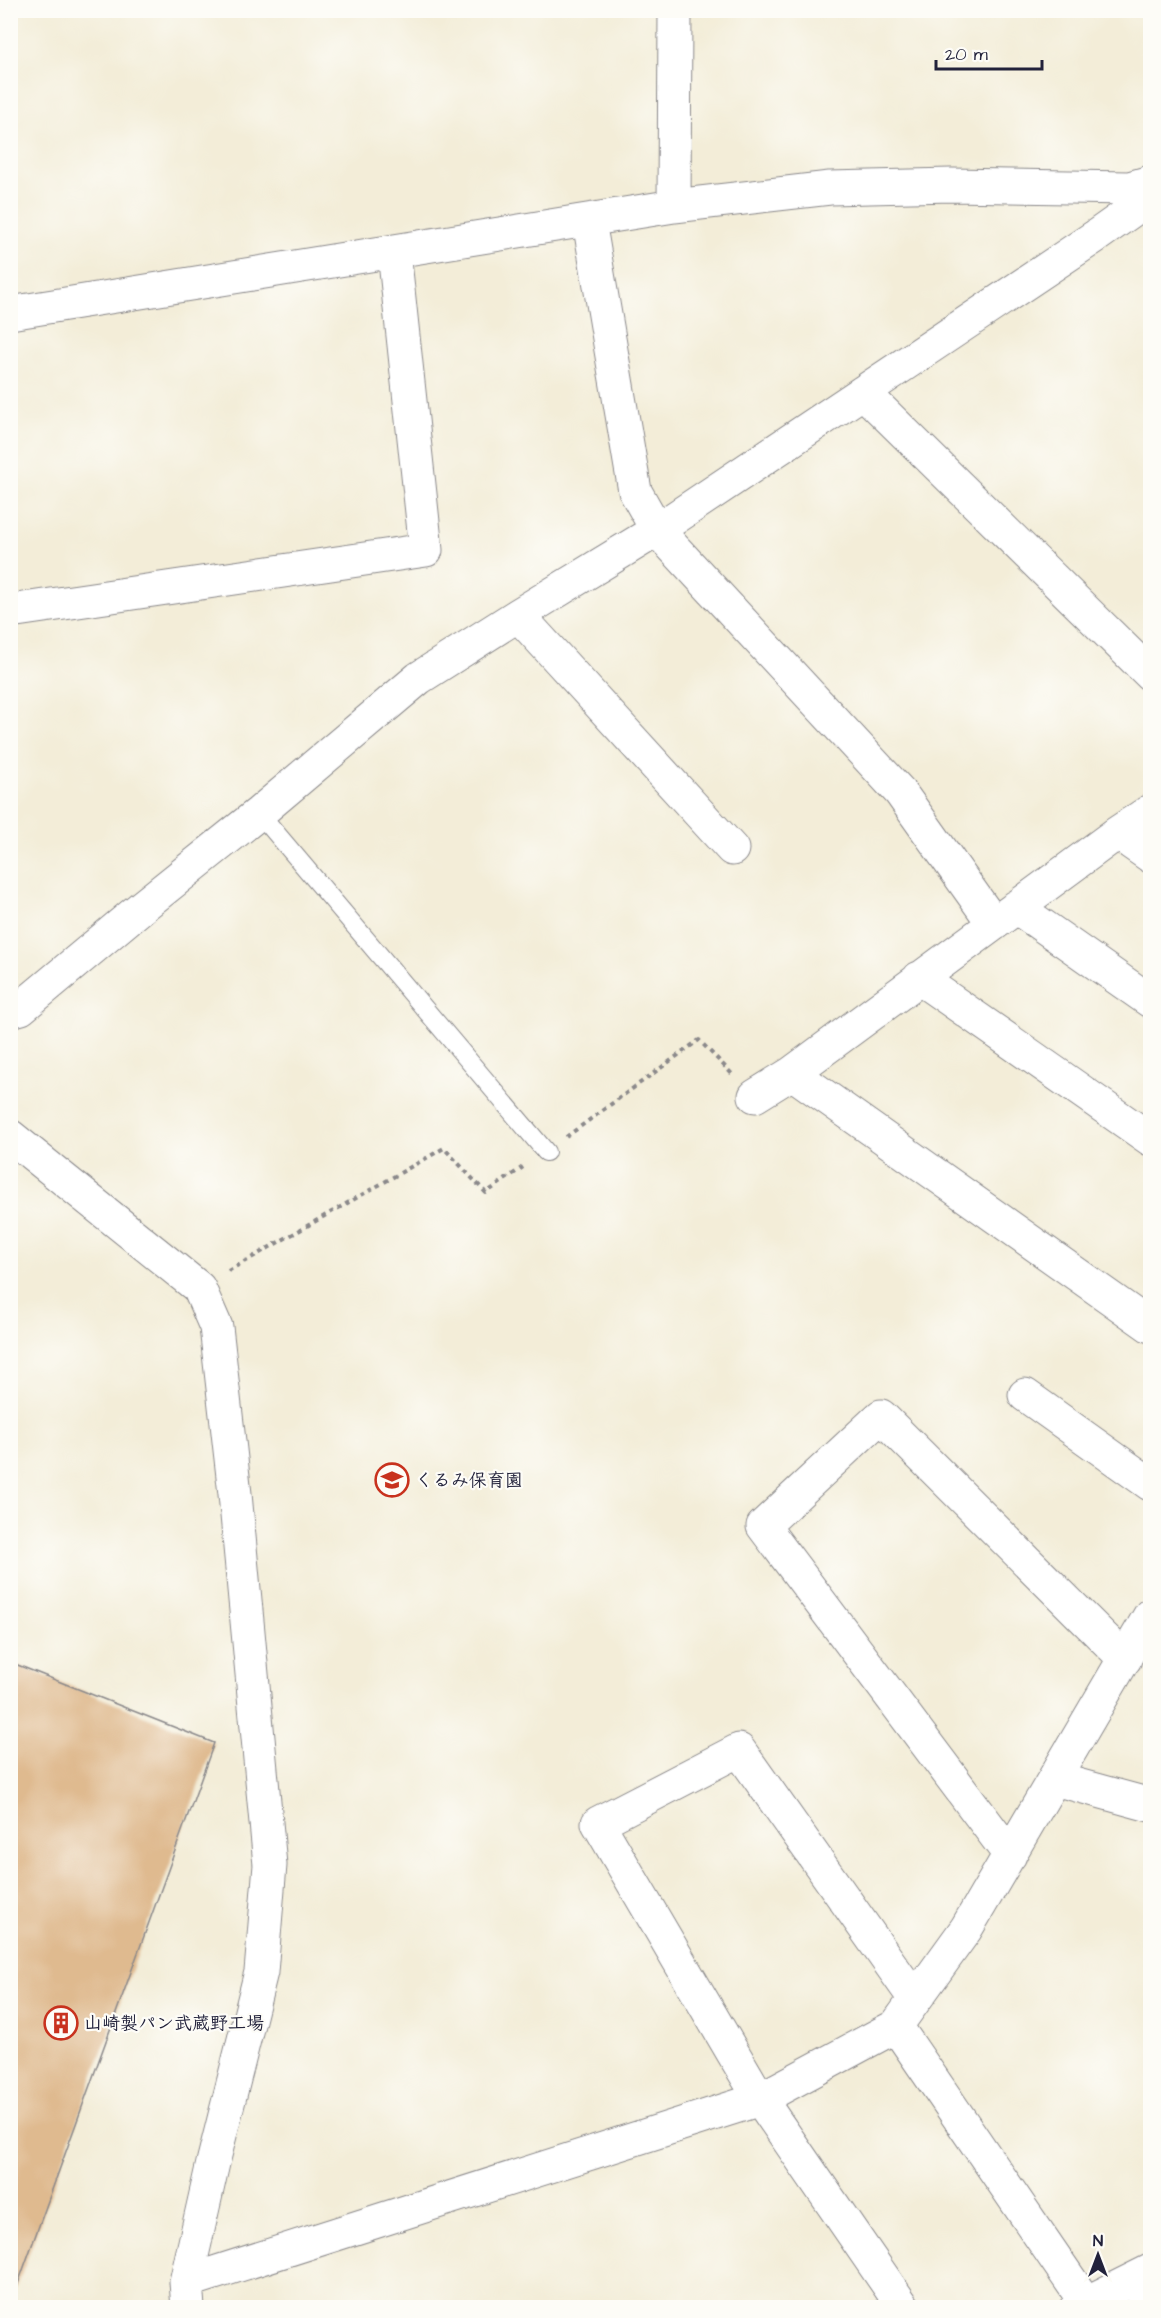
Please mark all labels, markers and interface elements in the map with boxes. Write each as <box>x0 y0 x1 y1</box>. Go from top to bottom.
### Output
scale bar <box>936 33 1042 71</box>
text: 20 m <box>945 42 988 67</box>
school or university icon: くるみ保育園 <box>374 1462 410 1498</box>
place label: くるみ保育園 <box>415 1468 523 1493</box>
building icon: 山崎製パン武蔵野工場 <box>43 2005 79 2041</box>
place label: 山崎製パン武蔵野工場 <box>84 2011 264 2036</box>
north arrow <box>1068 2225 1128 2285</box>
text: N <box>1093 2230 1103 2252</box>

